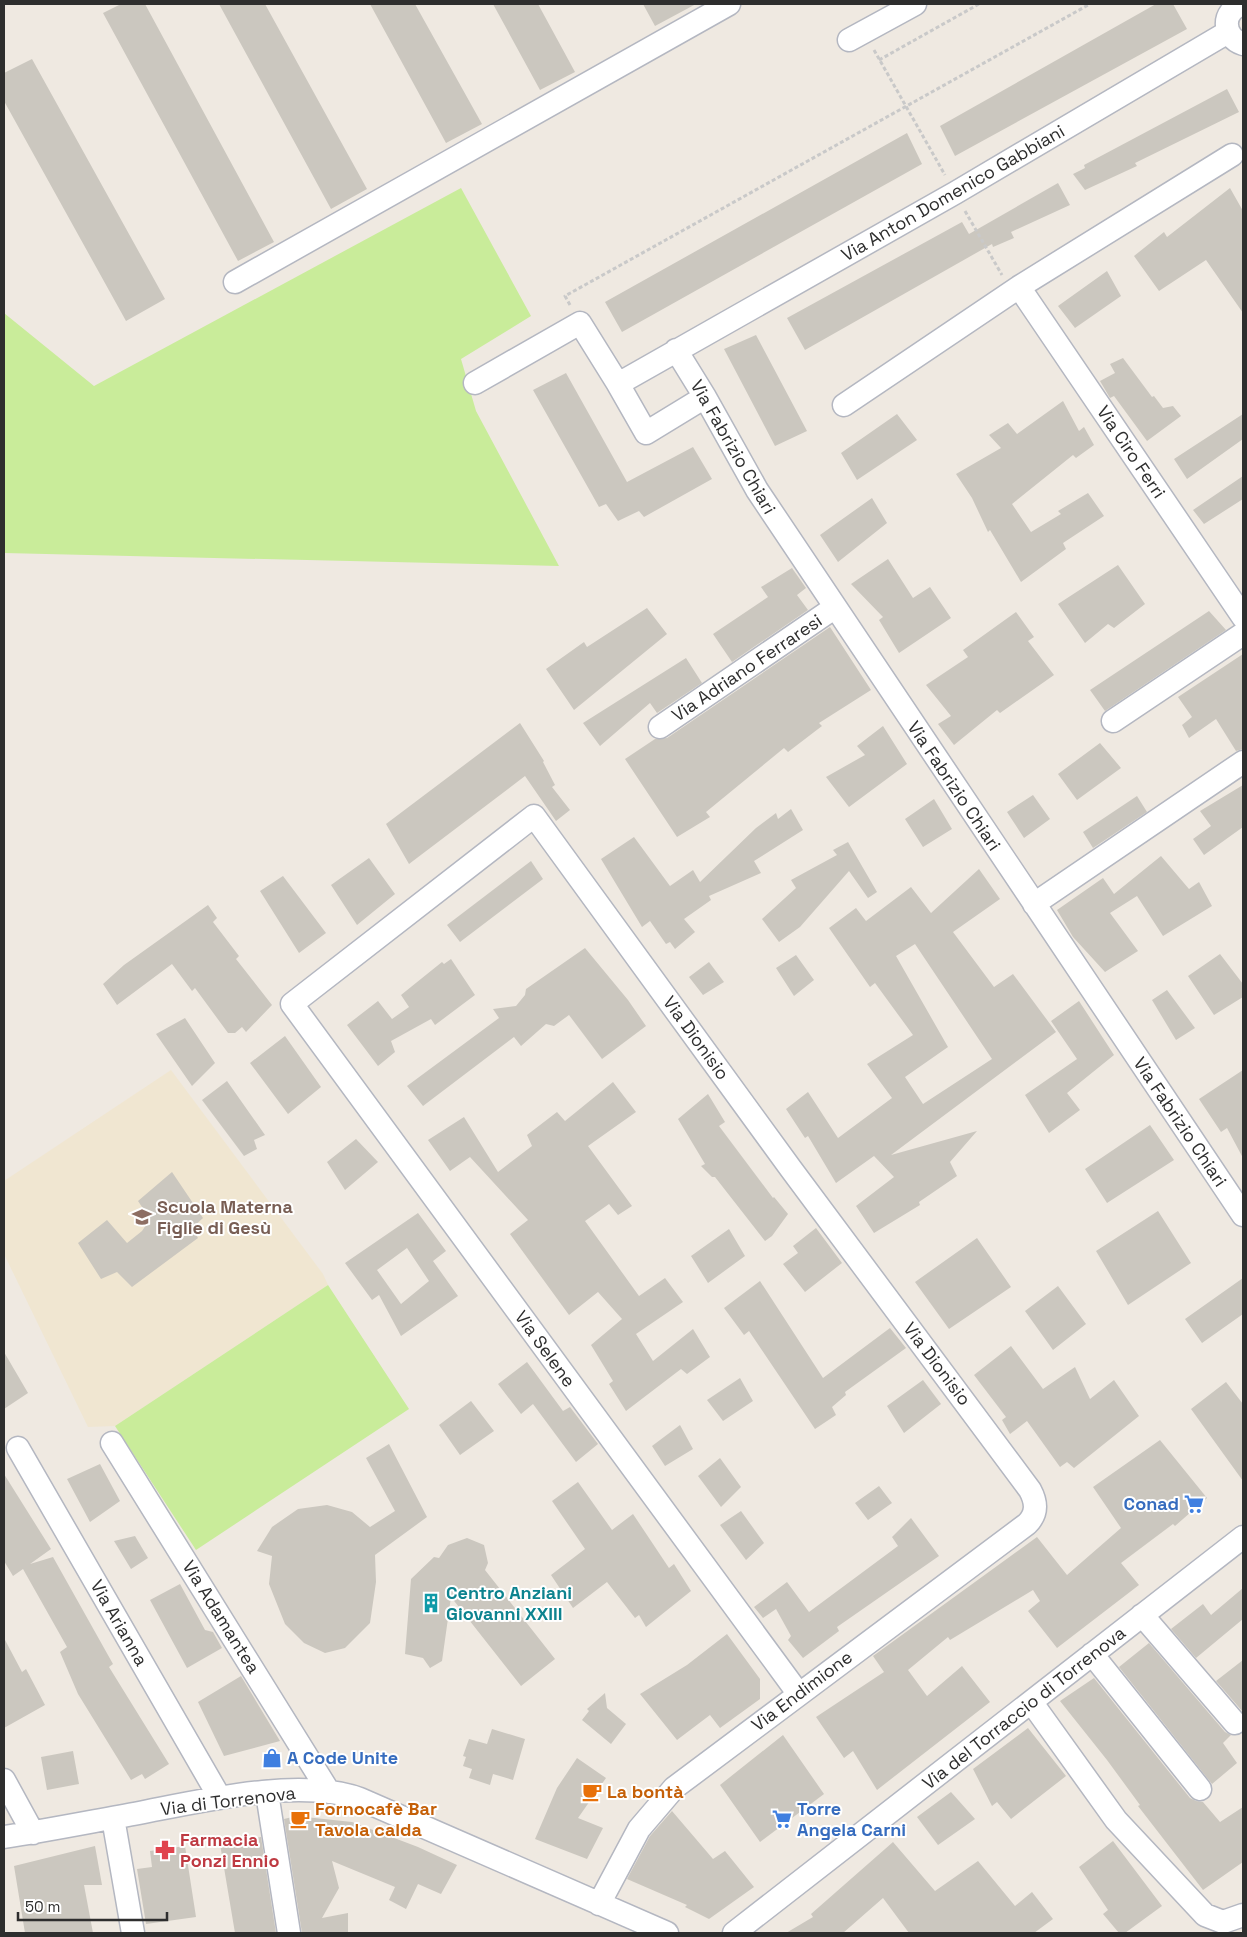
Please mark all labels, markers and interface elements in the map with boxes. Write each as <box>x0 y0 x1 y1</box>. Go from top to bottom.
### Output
street label: Via Anton Domenico Gabbiani <box>837 119 1068 266</box>
street label: Via Fabrizio Chiari <box>686 375 781 518</box>
street label: Via Ciro Ferri <box>1092 401 1171 502</box>
street label: Via Adriano Ferraresi <box>667 609 826 726</box>
street label: Via Fabrizio Chiari <box>903 717 1006 855</box>
street label: Via Dionisio <box>658 991 735 1084</box>
street label: Via Fabrizio Chiari <box>1129 1053 1232 1191</box>
place label: Scuola Materna Figlie di Gesù <box>157 1195 293 1239</box>
school or university icon: Scuola Materna Figlie di Gesù <box>131 1206 153 1228</box>
street label: Via Selene <box>510 1306 581 1391</box>
street label: Via Dionisio <box>899 1317 976 1410</box>
place label: Conad <box>1124 1492 1179 1515</box>
supermarket icon: Conad <box>1183 1493 1205 1515</box>
street label: Via Adamantea <box>177 1556 265 1678</box>
street label: Via Arianna <box>86 1576 153 1670</box>
place label: Centro Anziani Giovanni XXIII <box>446 1581 572 1625</box>
building icon: Centro Anziani Giovanni XXIII <box>420 1592 442 1614</box>
street label: Via del Torraccio di Torrenova <box>917 1621 1130 1794</box>
street label: Via Endimione <box>747 1645 857 1736</box>
place label: A Code Unite <box>287 1746 398 1769</box>
shop icon: A Code Unite <box>261 1747 283 1769</box>
place label: La bontà <box>607 1780 684 1803</box>
street label: Via di Torrenova <box>159 1781 297 1820</box>
cafe icon: La bontà <box>581 1781 603 1803</box>
place label: Fornocafè Bar Tavola calda <box>315 1797 437 1841</box>
place label: Torre Angela Carni <box>797 1797 906 1841</box>
cafe icon: Fornocafè Bar Tavola calda <box>289 1808 311 1830</box>
supermarket icon: Torre Angela Carni <box>771 1808 793 1830</box>
place label: Farmacia Ponzi Ennio <box>180 1828 279 1872</box>
pharmacy icon: Farmacia Ponzi Ennio <box>154 1839 176 1861</box>
scale bar <box>18 1890 166 1922</box>
text: 50 m <box>25 1897 60 1916</box>

